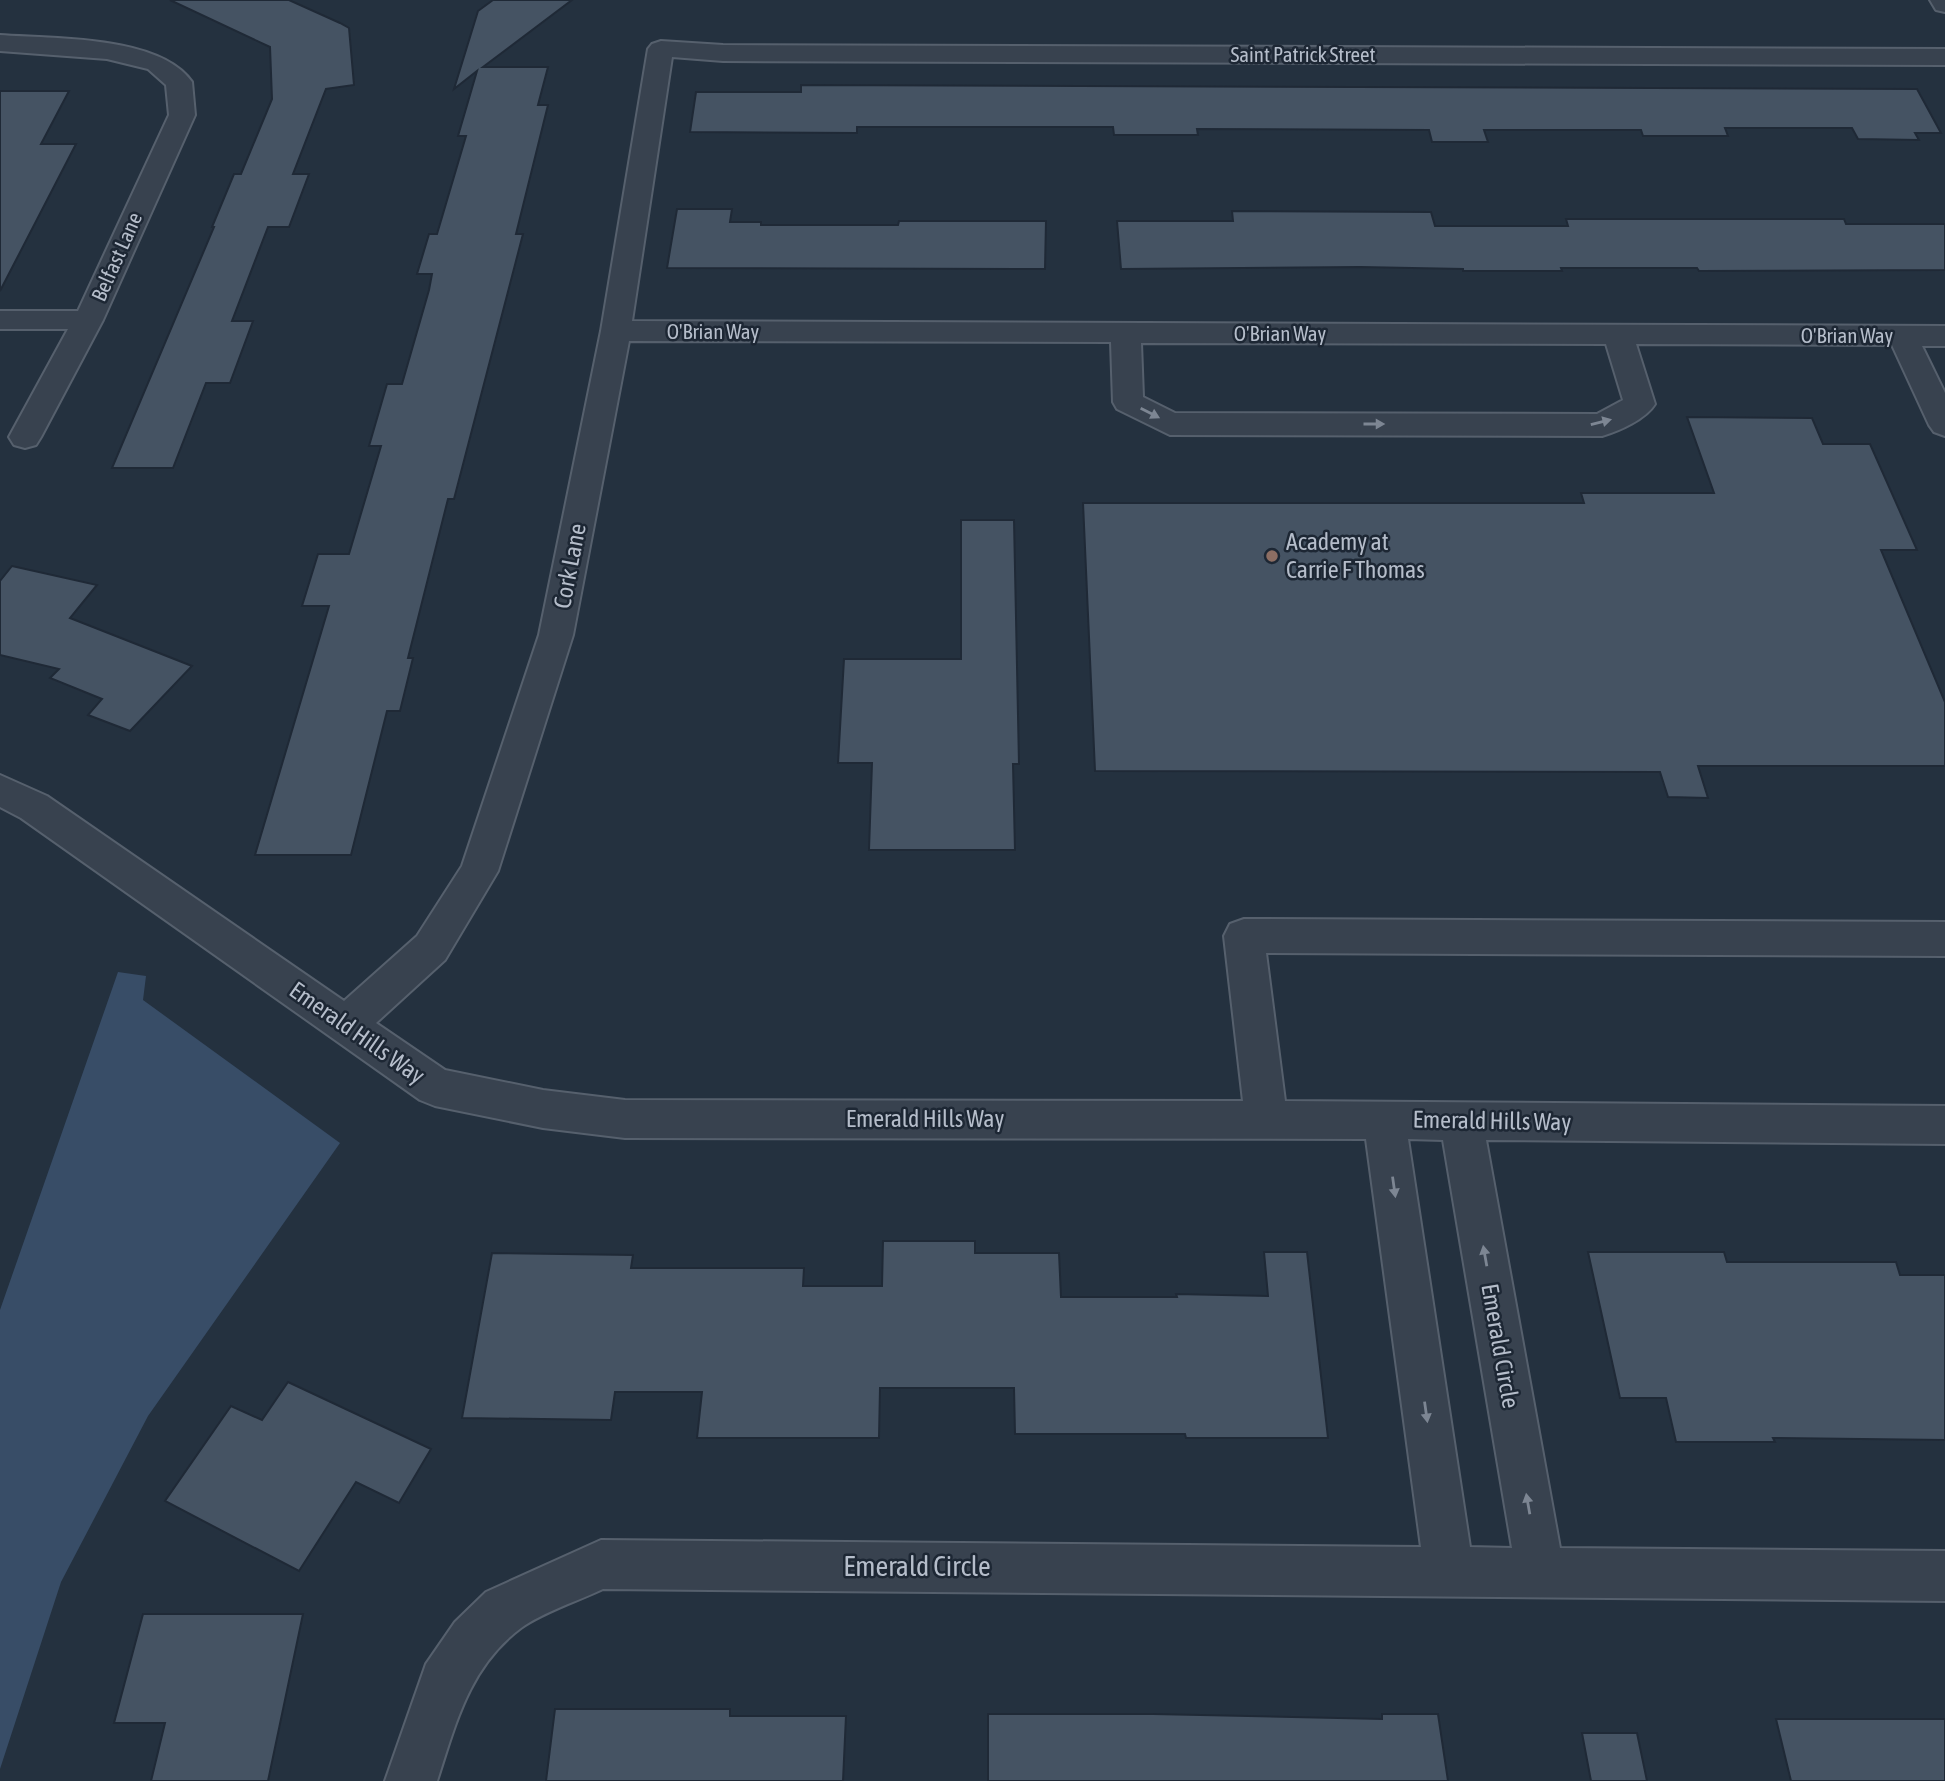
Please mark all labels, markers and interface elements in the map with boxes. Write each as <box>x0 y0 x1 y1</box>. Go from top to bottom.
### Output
street label: Saint Patrick Street <box>1230 42 1376 66</box>
street label: Belfast Lane <box>86 209 146 305</box>
street label: O'Brian Way <box>667 319 760 343</box>
street label: O'Brian Way <box>1234 321 1327 345</box>
street label: O'Brian Way <box>1801 323 1894 347</box>
one-way arrow <box>1140 407 1159 419</box>
one-way arrow <box>1591 416 1613 427</box>
one-way arrow <box>1364 418 1386 430</box>
street label: Cork Lane <box>548 521 591 611</box>
place label: Academy at Carrie F Thomas <box>1286 528 1425 583</box>
marker: Academy at Carrie F Thomas <box>1264 548 1280 564</box>
street label: Emerald Hills Way <box>285 976 430 1089</box>
street label: Emerald Hills Way <box>846 1105 1004 1132</box>
street label: Emerald Hills Way <box>1412 1106 1572 1135</box>
one-way arrow <box>1388 1176 1399 1198</box>
one-way arrow <box>1479 1245 1490 1267</box>
street label: Emerald Circle <box>1476 1281 1525 1410</box>
one-way arrow <box>1421 1402 1432 1424</box>
one-way arrow <box>1522 1493 1533 1515</box>
street label: Emerald Circle <box>843 1550 991 1582</box>

